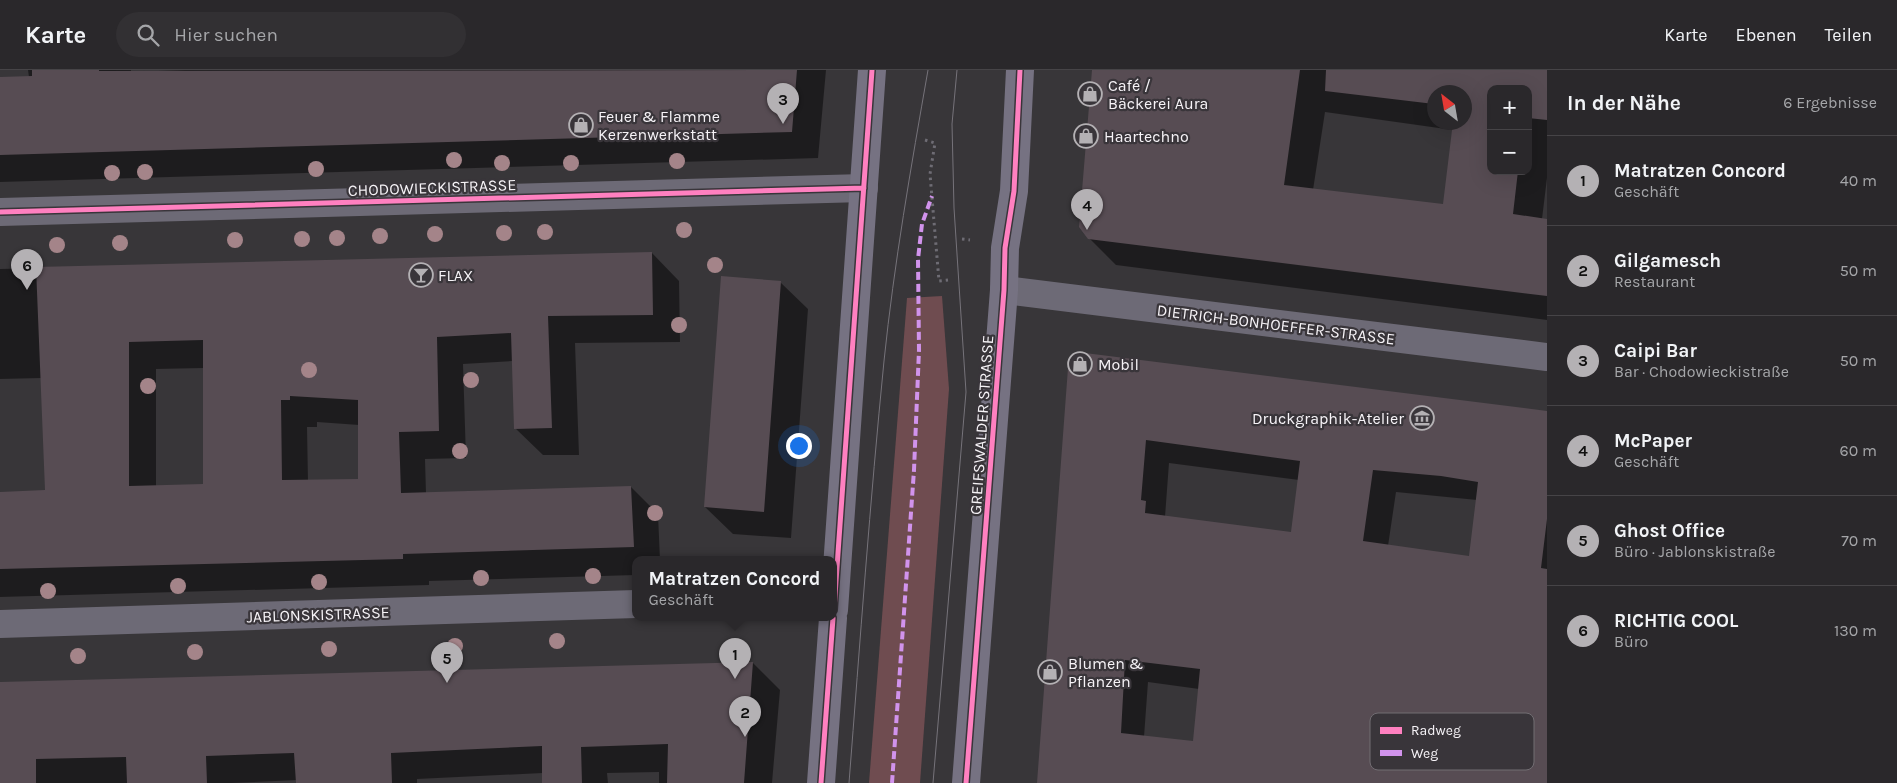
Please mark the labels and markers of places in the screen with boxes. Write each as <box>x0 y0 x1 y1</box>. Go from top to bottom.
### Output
place label: Café / Bäckerei Aura <box>1108 76 1208 113</box>
shop icon: Café / Bäckerei Aura <box>1077 81 1103 107</box>
pin: 3 <box>767 83 799 124</box>
place label: Feuer & Flamme Kerzenwerkstatt <box>598 107 720 144</box>
shop icon: Feuer & Flamme Kerzenwerkstatt <box>568 112 594 138</box>
shop icon: Haartechno <box>1073 123 1099 149</box>
place label: Haartechno <box>1104 127 1189 146</box>
pin: 4 <box>1071 189 1103 230</box>
pin: 6 <box>11 249 43 290</box>
bar icon: FLAX <box>408 262 434 288</box>
place label: FLAX <box>438 266 473 285</box>
shop icon: Mobil <box>1067 351 1093 377</box>
place label: Mobil <box>1098 355 1139 374</box>
museum icon: Druckgraphik-Atelier <box>1409 405 1435 431</box>
place label: Druckgraphik-Atelier <box>1252 409 1404 428</box>
pin: 1 <box>719 638 751 679</box>
pin: 5 <box>431 642 463 683</box>
place label: Blumen & Pflanzen <box>1068 654 1143 691</box>
shop icon: Blumen & Pflanzen <box>1037 659 1063 685</box>
pin: 2 <box>729 696 761 737</box>

